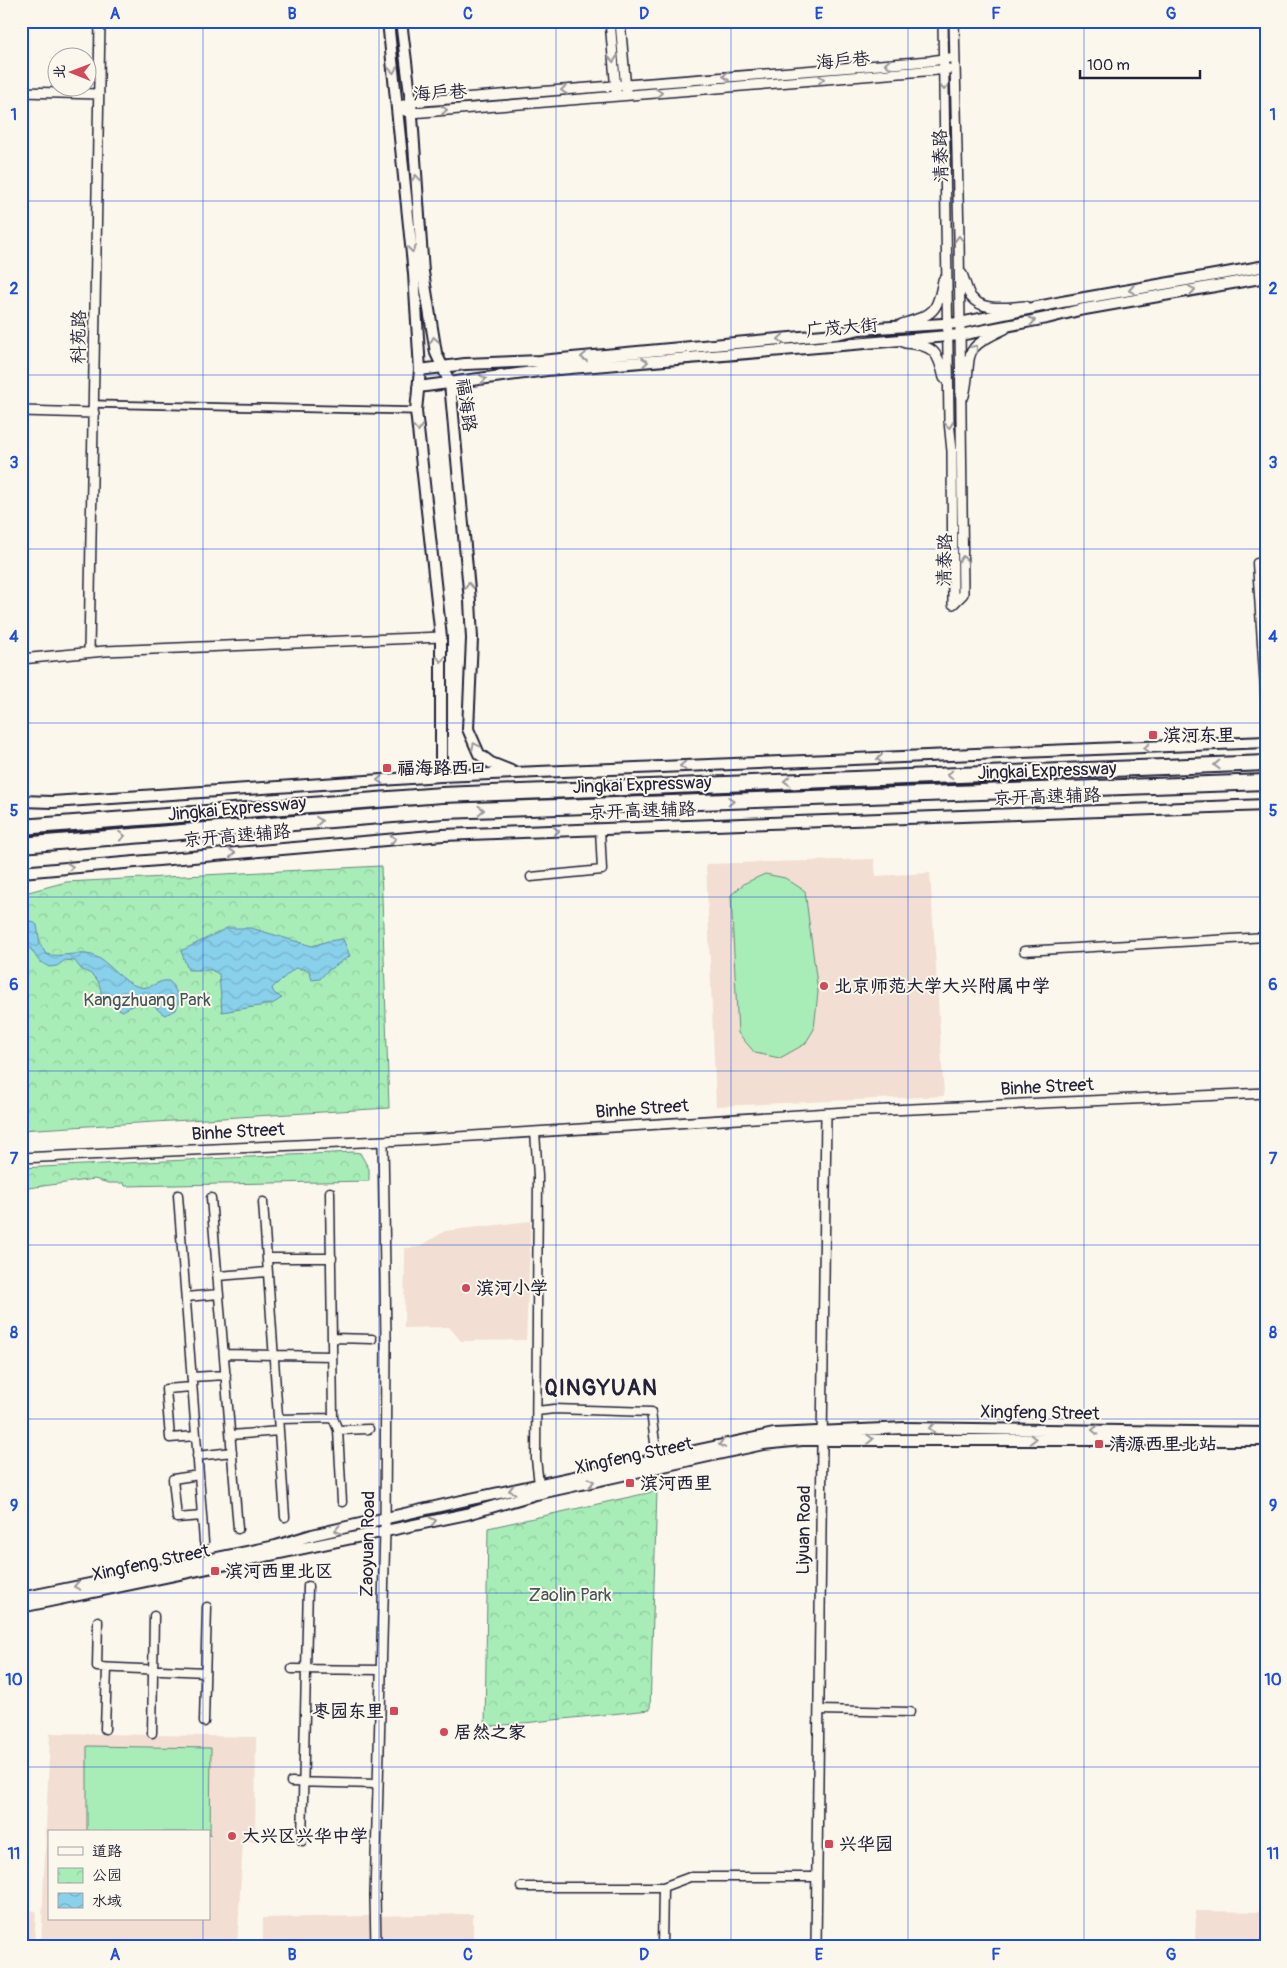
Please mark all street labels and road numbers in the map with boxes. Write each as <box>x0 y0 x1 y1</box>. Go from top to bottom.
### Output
street label: 海户巷 <box>815 47 871 75</box>
street label: 海户巷 <box>412 80 468 106</box>
street label: 清泰路 <box>929 129 953 183</box>
street label: 科苑路 <box>67 310 91 364</box>
street label: 广茂大街 <box>805 313 879 343</box>
street label: 福海路 <box>451 377 481 433</box>
street label: 清泰路 <box>933 533 957 587</box>
street label: Jingkai Expressway <box>977 757 1117 785</box>
street label: Jingkai Expressway <box>572 771 712 799</box>
street label: 京开高速辅路 <box>993 784 1101 810</box>
street label: Jingkai Expressway <box>167 791 308 827</box>
street label: 京开高速辅路 <box>588 798 696 824</box>
street label: 京开高速辅路 <box>182 820 292 852</box>
street label: Binhe Street <box>1000 1073 1095 1101</box>
street label: Binhe Street <box>595 1094 690 1124</box>
street label: Binhe Street <box>191 1118 286 1146</box>
street label: Xingfeng Street <box>980 1400 1101 1426</box>
street label: Xingfeng Street <box>573 1432 695 1480</box>
street label: Liyuan Road <box>792 1485 816 1575</box>
street label: Zaoyuan Road <box>356 1491 380 1597</box>
street label: Xingfeng Street <box>90 1539 212 1587</box>

